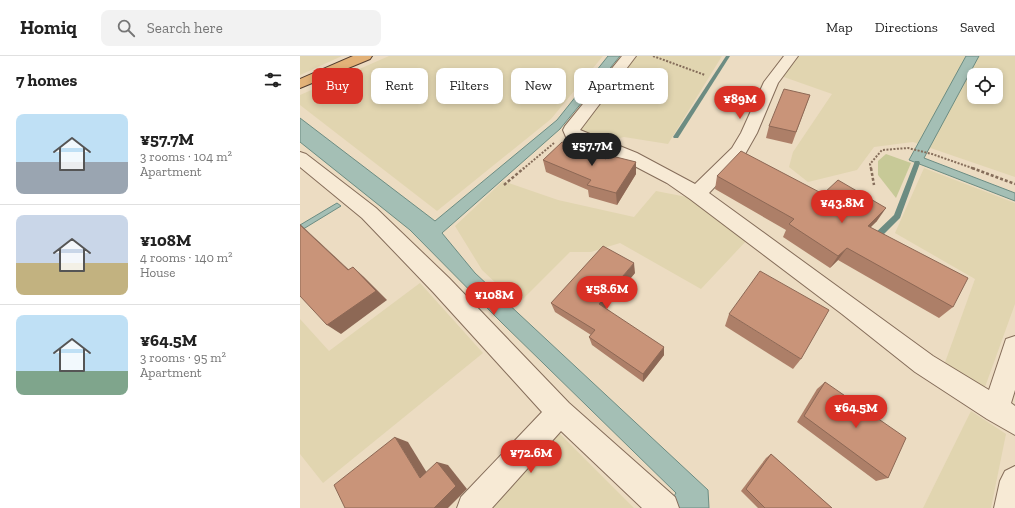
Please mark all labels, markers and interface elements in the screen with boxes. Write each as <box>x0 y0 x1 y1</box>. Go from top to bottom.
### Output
search box <box>101 10 381 46</box>
text: Homiq <box>20 16 77 39</box>
icon: search <box>115 17 137 39</box>
text: Search here <box>147 19 223 37</box>
text: Map <box>826 19 853 36</box>
text: Directions <box>875 19 938 36</box>
text: Saved <box>960 19 995 36</box>
chip: Buy <box>312 68 363 104</box>
chip: Rent <box>371 68 428 104</box>
chip: Filters <box>436 68 503 104</box>
chip: New <box>511 68 566 104</box>
chip: Apartment <box>574 68 668 104</box>
map controls <box>967 68 1003 104</box>
button: locate <box>967 68 1003 104</box>
icon: filters <box>262 69 284 91</box>
text: 7 homes <box>16 70 77 90</box>
pin: ¥89M <box>716 86 764 120</box>
text: ¥89M <box>723 91 757 106</box>
text: ¥57.7M <box>140 129 194 149</box>
icon: home <box>48 130 96 178</box>
pin: ¥57.7M <box>559 133 625 167</box>
text: ¥57.7M <box>571 138 613 153</box>
text: 3 rooms · 104 m² <box>140 149 232 164</box>
text: Apartment <box>140 164 202 179</box>
pin: ¥43.8M <box>809 190 875 224</box>
text: ¥43.8M <box>820 195 864 210</box>
text: ¥108M <box>140 230 191 250</box>
icon: home <box>48 231 96 279</box>
text: 4 rooms · 140 m² <box>140 250 233 265</box>
text: House <box>140 265 175 280</box>
pin: ¥58.6M <box>574 276 640 310</box>
text: ¥58.6M <box>586 281 628 296</box>
pin: ¥108M <box>466 282 522 316</box>
text: ¥108M <box>474 287 514 302</box>
text: ¥64.5M <box>140 330 197 350</box>
icon: home <box>48 331 96 379</box>
text: 3 rooms · 95 m² <box>140 350 226 365</box>
text: Apartment <box>140 365 202 380</box>
pin: ¥64.5M <box>823 395 889 429</box>
text: ¥64.5M <box>834 400 878 415</box>
pin: ¥72.6M <box>498 440 564 474</box>
text: ¥72.6M <box>510 445 552 460</box>

